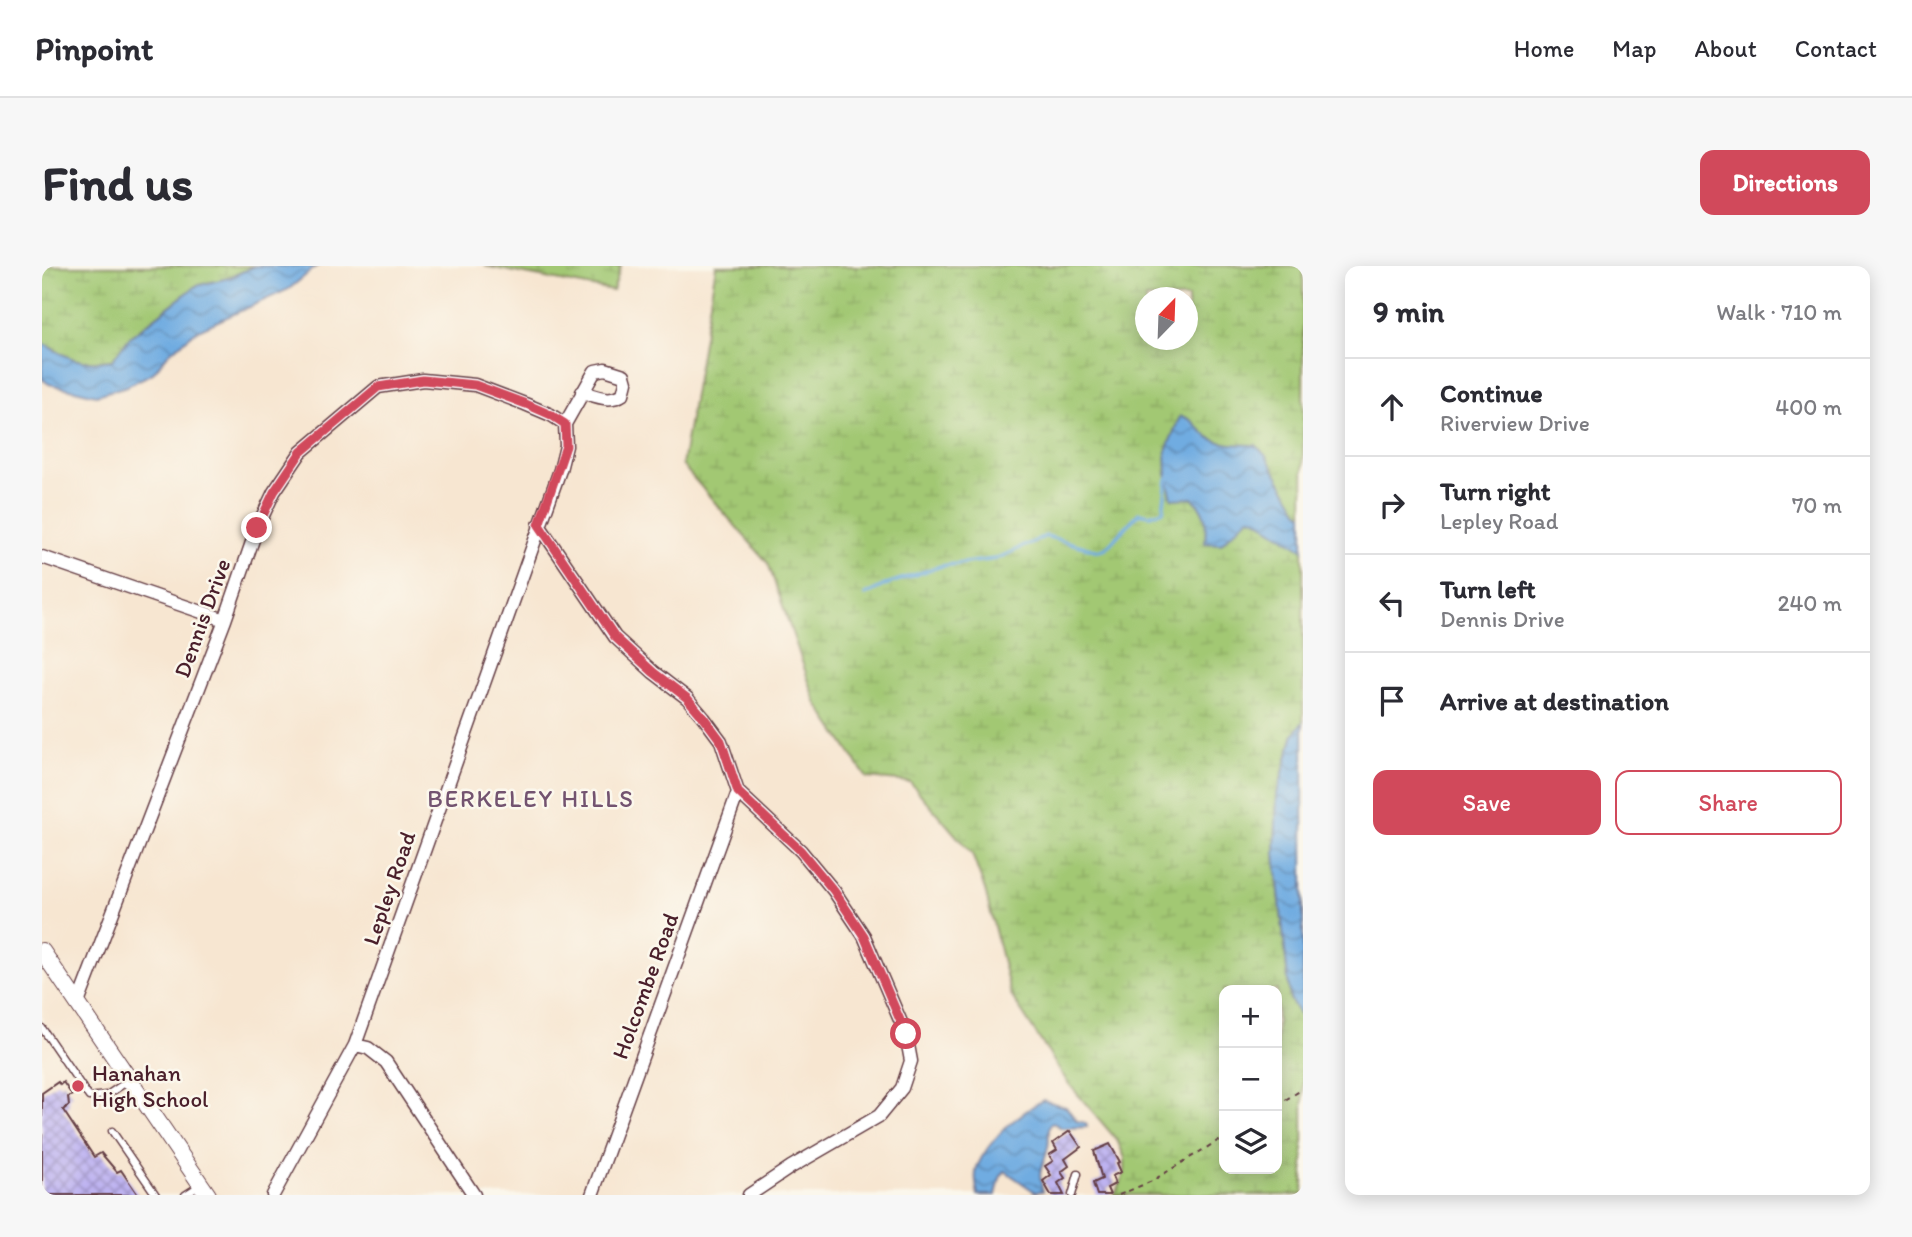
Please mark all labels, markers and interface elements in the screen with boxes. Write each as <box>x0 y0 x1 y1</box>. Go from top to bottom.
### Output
text: Pinpoint <box>35 29 153 68</box>
text: Home <box>1514 34 1574 63</box>
text: Map <box>1612 34 1656 63</box>
text: About <box>1694 34 1757 63</box>
text: Contact <box>1795 34 1877 63</box>
button: Directions <box>1700 150 1870 215</box>
text: Find us <box>42 153 193 212</box>
north arrow <box>1135 287 1198 350</box>
text: 9 min <box>1373 293 1444 330</box>
text: Walk · 710 m <box>1716 298 1842 326</box>
text: Continue <box>1440 377 1543 409</box>
icon: ahead <box>1373 388 1411 426</box>
text: 400 m <box>1775 393 1842 421</box>
text: Riverview Drive <box>1440 409 1590 437</box>
text: Turn right <box>1440 475 1551 507</box>
icon: right <box>1373 486 1411 524</box>
text: 70 m <box>1792 491 1842 519</box>
text: Lepley Road <box>1440 507 1559 535</box>
route end <box>241 512 272 543</box>
street label: Dennis Drive <box>168 555 236 681</box>
text: Turn left <box>1440 573 1536 605</box>
icon: left <box>1373 584 1411 622</box>
text: 240 m <box>1777 589 1842 617</box>
text: Dennis Drive <box>1440 605 1565 633</box>
icon: arrive <box>1373 682 1411 720</box>
text: Arrive at destination <box>1440 685 1669 717</box>
button: Save <box>1373 770 1601 835</box>
button: Share <box>1615 770 1842 835</box>
district label: BERKELEY HILLS <box>427 784 635 813</box>
street label: Lepley Road <box>356 827 422 949</box>
street label: Holcombe Road <box>606 909 684 1063</box>
map controls <box>1219 985 1282 1174</box>
button: + <box>1219 985 1282 1048</box>
route start <box>890 1018 921 1049</box>
button: − <box>1219 1048 1282 1111</box>
place label: Hanahan High School <box>92 1059 209 1113</box>
marker: Hanahan High School <box>70 1078 86 1094</box>
button: layers <box>1219 1111 1282 1174</box>

